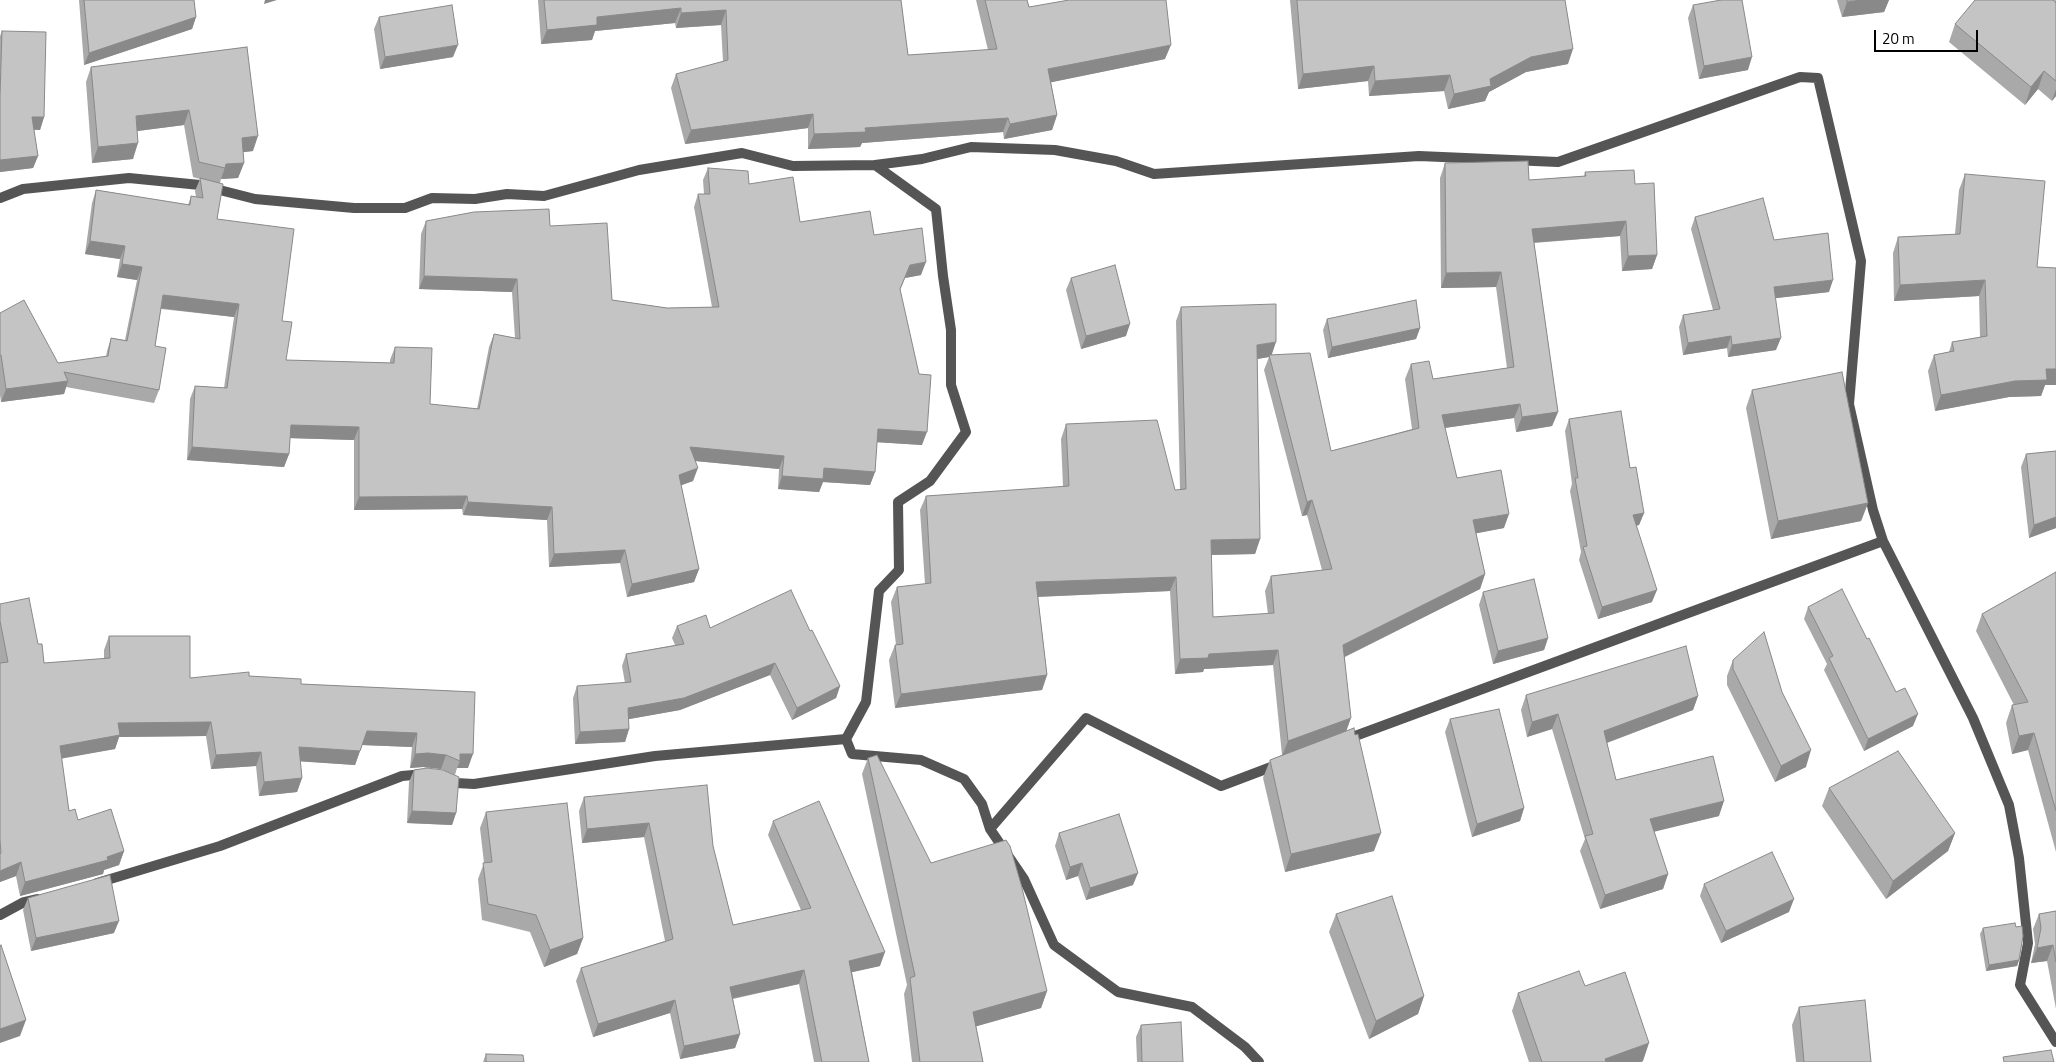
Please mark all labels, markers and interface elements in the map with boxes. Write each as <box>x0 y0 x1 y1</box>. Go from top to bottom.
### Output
scale bar <box>1876 20 1980 52</box>
text: 20 m <box>1882 27 1915 50</box>

